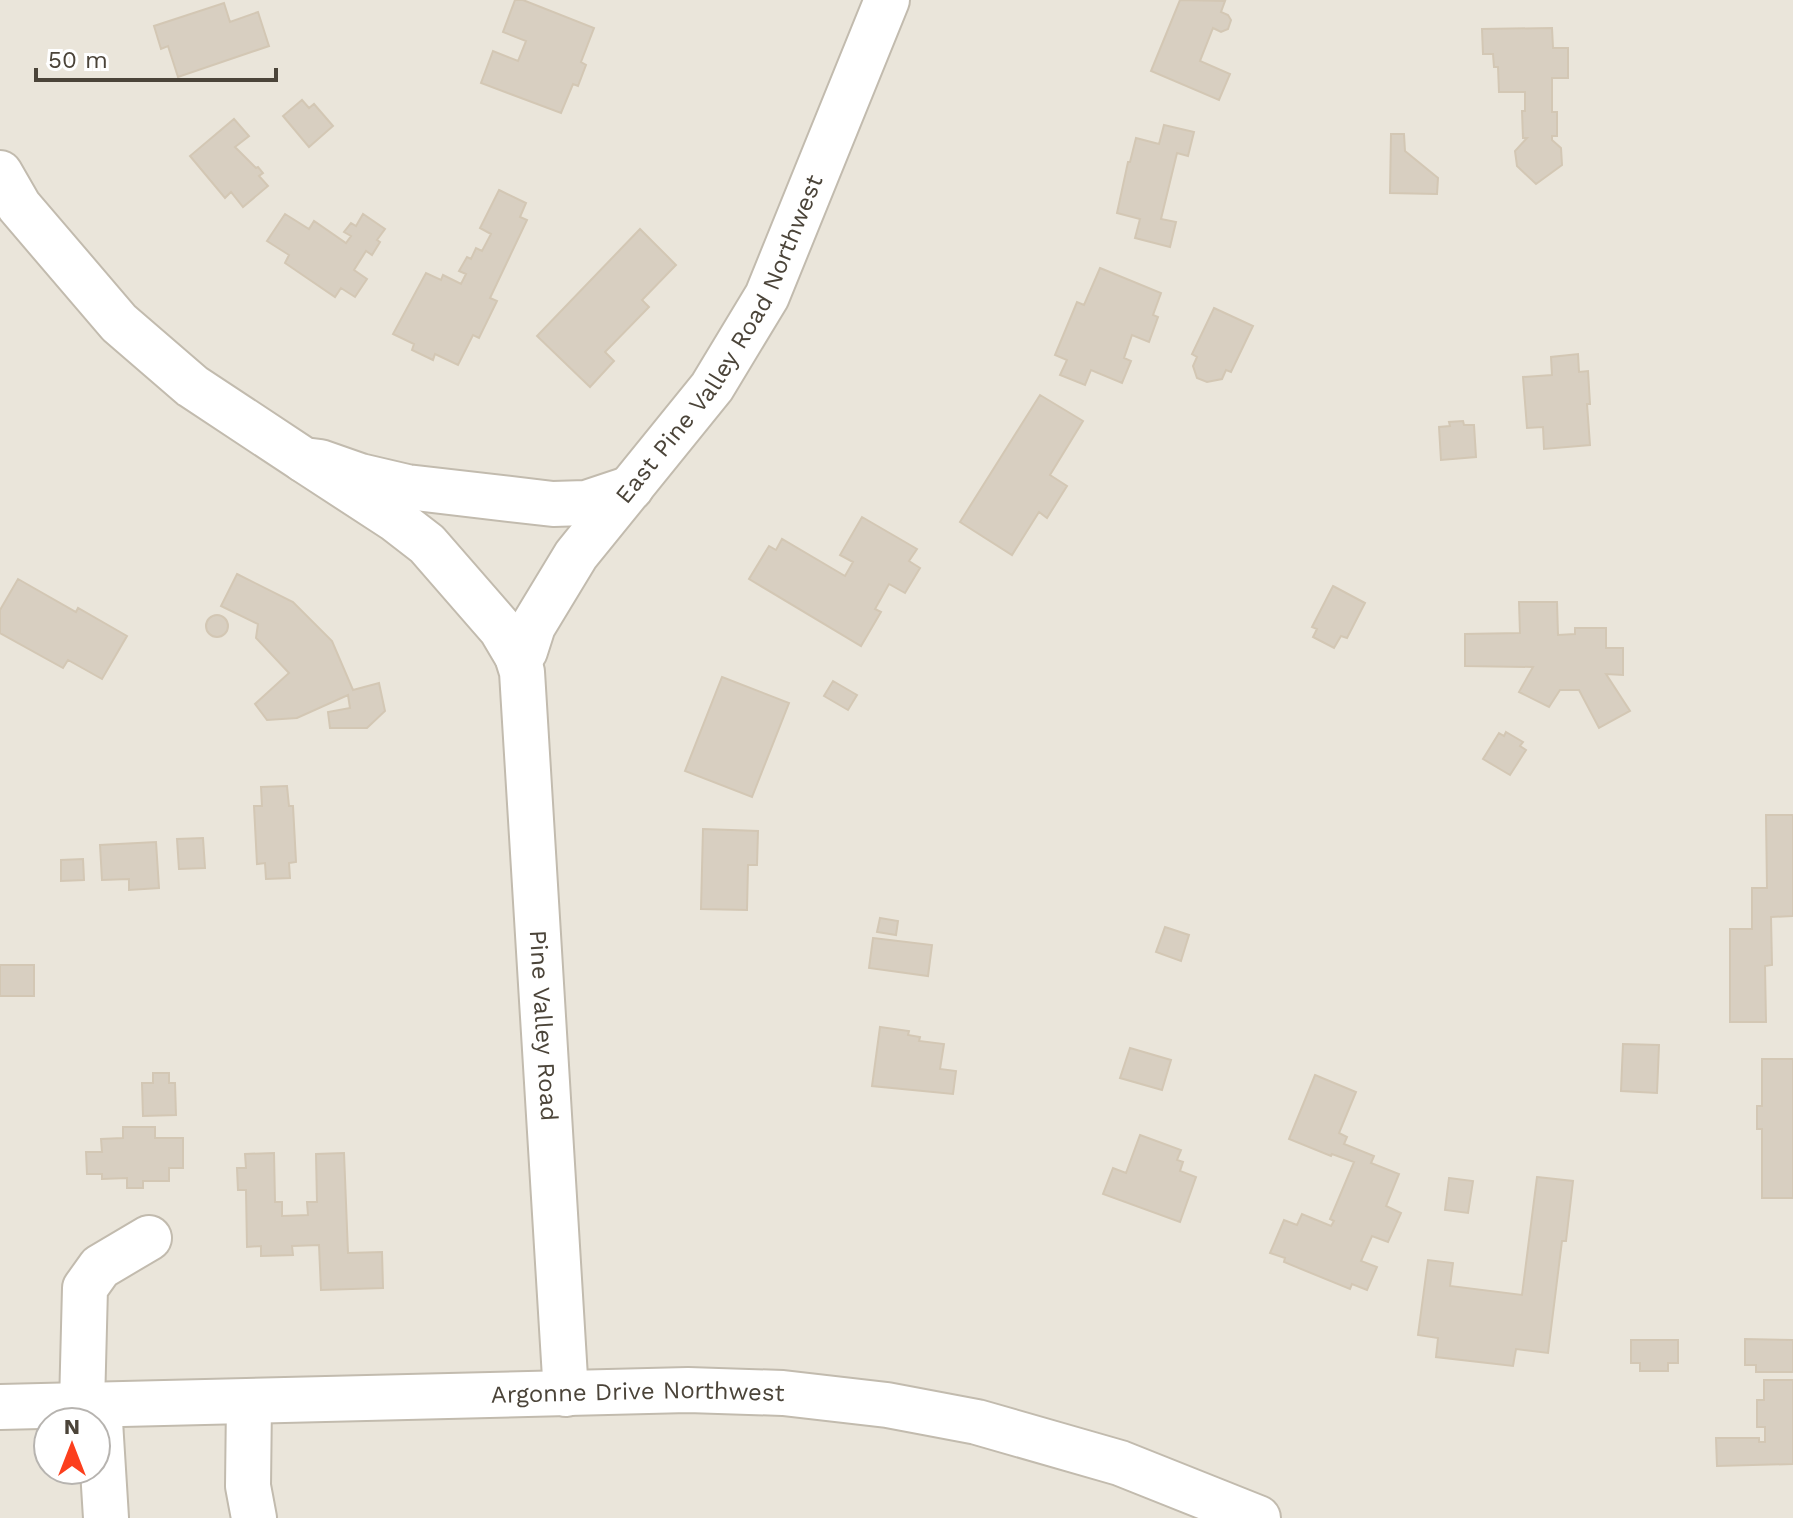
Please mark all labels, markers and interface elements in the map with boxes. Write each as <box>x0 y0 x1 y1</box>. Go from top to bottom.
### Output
scale bar <box>36 32 276 82</box>
text: 50 m <box>48 46 108 74</box>
street label: East Pine Valley Road Northwest <box>610 171 829 509</box>
street label: Pine Valley Road <box>524 929 563 1122</box>
street label: Argonne Drive Northwest <box>491 1376 785 1409</box>
north arrow <box>32 1406 112 1486</box>
text: N <box>64 1414 80 1439</box>

